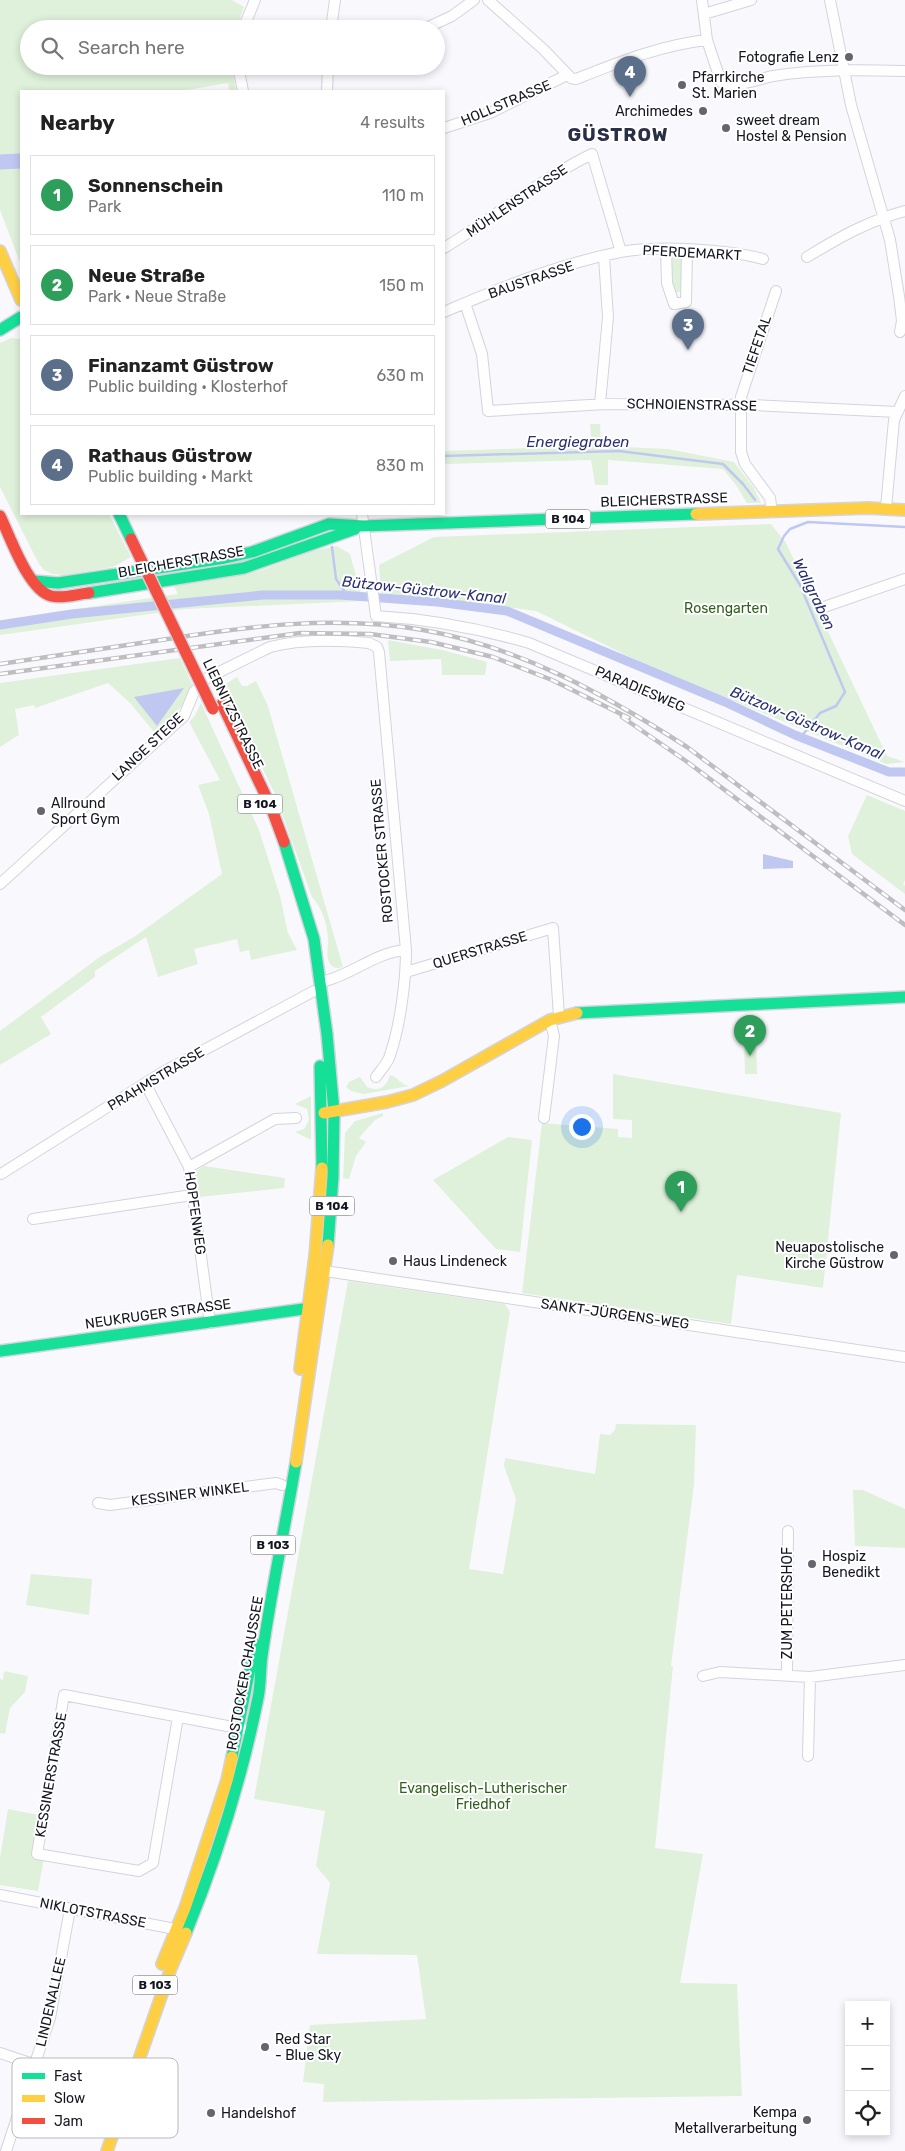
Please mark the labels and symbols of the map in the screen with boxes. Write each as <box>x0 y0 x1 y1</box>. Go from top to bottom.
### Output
place label: Fotografie Lenz <box>738 49 839 66</box>
marker: Fotografie Lenz <box>843 51 855 63</box>
pin: 4 <box>614 56 646 97</box>
place label: Pfarrkirche St. Marien <box>692 69 765 102</box>
street label: HOLLSTRASSE <box>458 76 554 130</box>
marker: Pfarrkirche St. Marien <box>676 79 688 91</box>
place label: Archimedes <box>615 103 693 120</box>
marker: Archimedes <box>697 105 709 117</box>
place label: sweet dream Hostel & Pension <box>736 112 847 145</box>
marker: sweet dream Hostel & Pension <box>720 122 732 134</box>
district label: GÜSTROW <box>567 123 669 146</box>
street label: MÜHLENSTRASSE <box>463 161 571 241</box>
street label: PFERDEMARKT <box>642 242 742 264</box>
street label: BAUSTRASSE <box>486 257 576 303</box>
pin: 3 <box>672 309 704 350</box>
street label: TIEFETAL <box>739 313 775 377</box>
street label: SCHNOIENSTRASSE <box>627 395 757 415</box>
water label: Energiegraben <box>527 433 629 451</box>
street label: BLEICHERSTRASSE <box>600 489 728 511</box>
road number: B 104 <box>546 509 590 528</box>
street label: BLEICHERSTRASSE <box>117 543 245 581</box>
water label: Wallgraben <box>789 555 839 633</box>
water label: Bützow-Güstrow-Kanal <box>341 572 507 608</box>
park label: Rosengarten <box>684 600 768 617</box>
street label: LIEBNITZSTRASSE <box>199 656 267 772</box>
street label: PARADIESWEG <box>592 662 688 716</box>
water label: Bützow-Güstrow-Kanal <box>728 683 887 764</box>
street label: LANGE STEGE <box>109 710 187 784</box>
street label: ROSTOCKER STRASSE <box>367 778 397 924</box>
road number: B 104 <box>238 794 282 814</box>
place label: Allround Sport Gym <box>51 795 120 828</box>
marker: Allround Sport Gym <box>35 805 47 817</box>
street label: QUERSTRASSE <box>431 928 529 972</box>
pin: 2 <box>734 1015 766 1056</box>
street label: PRAHMSTRASSE <box>105 1043 207 1115</box>
your location <box>569 1114 595 1140</box>
street label: HOPFENWEG <box>181 1170 209 1256</box>
pin: 1 <box>665 1171 697 1212</box>
road number: B 104 <box>310 1196 354 1216</box>
place label: Neuapostolische Kirche Güstrow <box>775 1239 884 1272</box>
marker: Neuapostolische Kirche Güstrow <box>888 1249 900 1261</box>
place label: Haus Lindeneck <box>403 1253 508 1270</box>
marker: Haus Lindeneck <box>387 1255 399 1267</box>
street label: NEUKRUGER STRASSE <box>84 1295 232 1333</box>
street label: SANKT-JÜRGENS-WEG <box>540 1295 690 1333</box>
street label: KESSINER WINKEL <box>130 1478 250 1510</box>
road number: B 103 <box>250 1536 296 1554</box>
street label: ZUM PETERSHOF <box>779 1547 796 1659</box>
place label: Hospiz Benedikt <box>822 1548 880 1581</box>
marker: Hospiz Benedikt <box>806 1558 818 1570</box>
street label: ROSTOCKER CHAUSSEE <box>223 1595 267 1751</box>
street label: KESSINERSTRASSE <box>32 1711 70 1839</box>
park label: Evangelisch-Lutherischer Friedhof <box>399 1780 568 1813</box>
street label: NIKLOTSTRASSE <box>38 1894 148 1932</box>
street label: LINDENALLEE <box>32 1956 70 2048</box>
road number: B 103 <box>132 1976 178 1994</box>
place label: Red Star - Blue Sky <box>275 2031 342 2064</box>
marker: Red Star - Blue Sky <box>259 2041 271 2053</box>
legend <box>12 2058 178 2138</box>
text: Fast <box>54 2068 83 2085</box>
text: Slow <box>54 2090 85 2107</box>
place label: Kempa Metallverarbeitung <box>674 2104 797 2137</box>
place label: Handelshof <box>221 2105 296 2122</box>
marker: Handelshof <box>205 2107 217 2119</box>
text: Jam <box>54 2113 83 2130</box>
marker: Kempa Metallverarbeitung <box>801 2114 813 2126</box>

